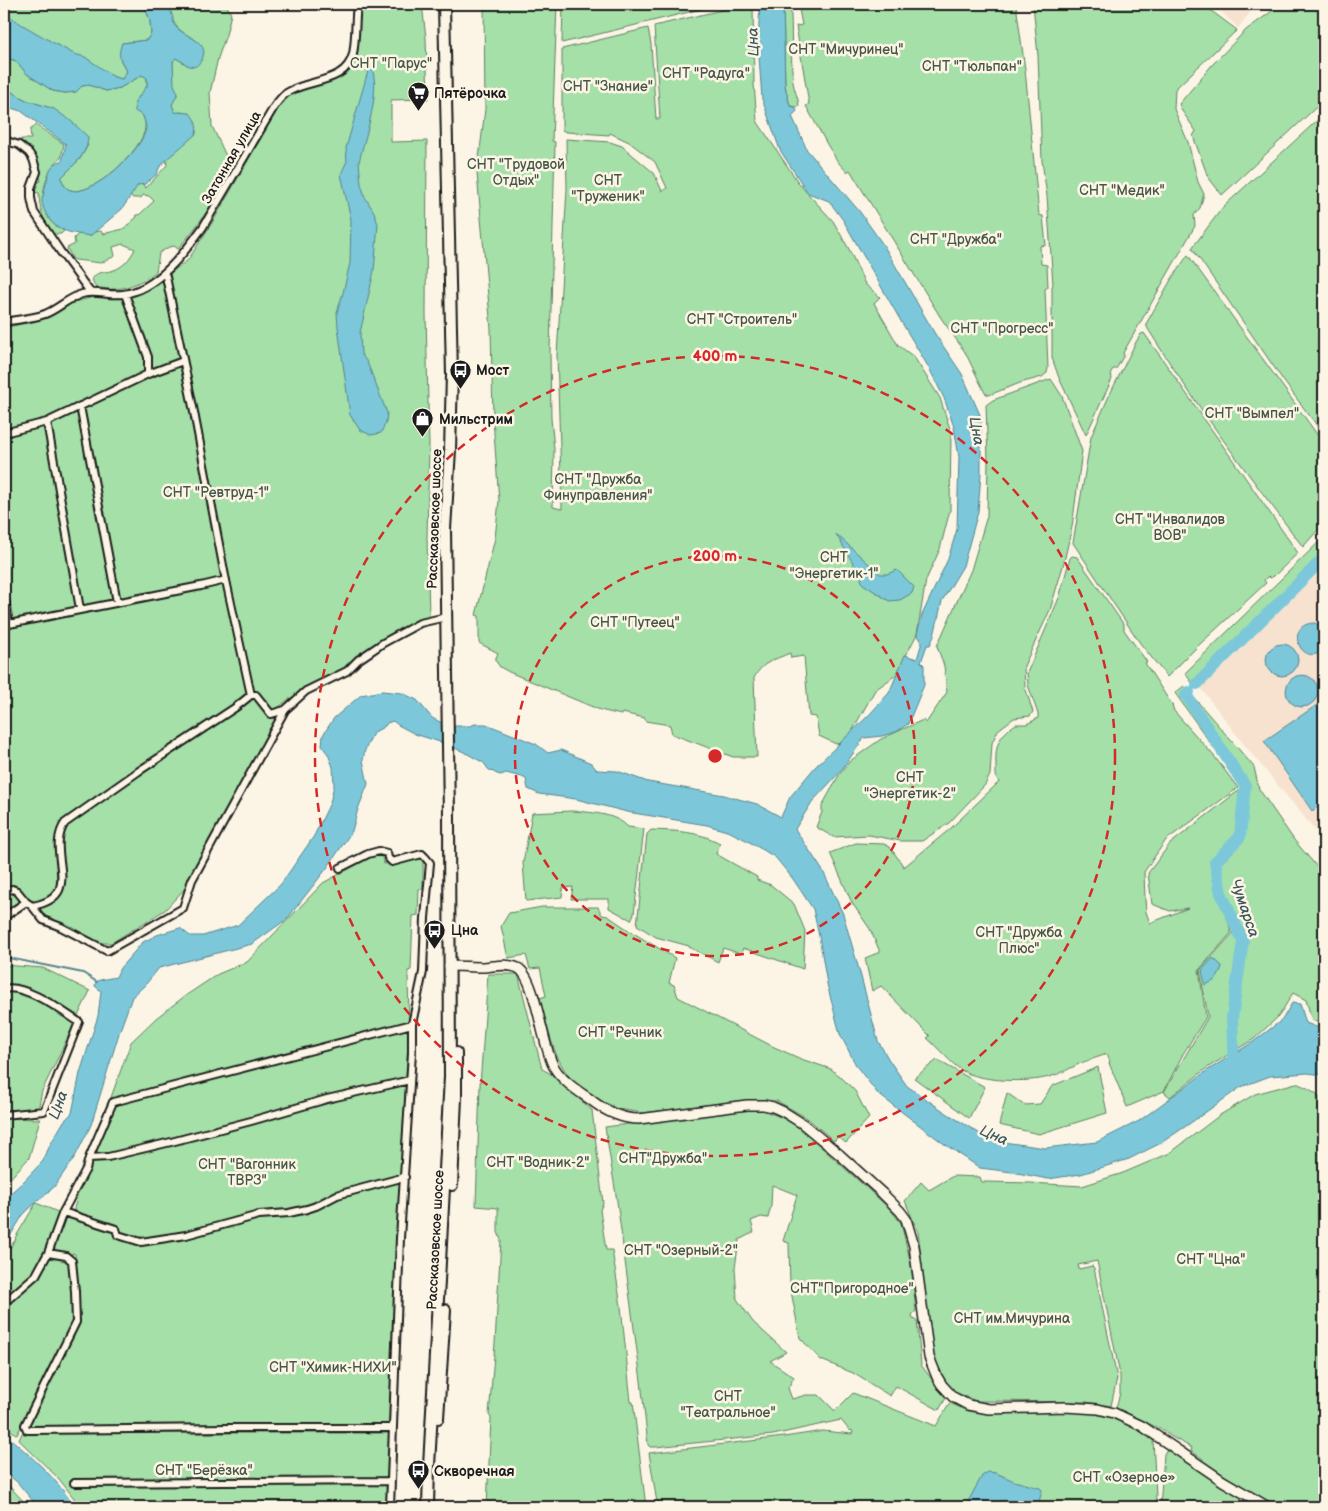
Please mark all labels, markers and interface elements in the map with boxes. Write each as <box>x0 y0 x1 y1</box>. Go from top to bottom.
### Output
water label: Цна <box>743 27 763 57</box>
park label: СНТ "Мичуринец" <box>788 41 904 58</box>
park label: СНТ "Парус" <box>350 55 432 72</box>
park label: СНТ "Тюльпан" <box>922 58 1022 75</box>
park label: СНТ "Радуга" <box>662 65 750 82</box>
park label: СНТ "Знание" <box>563 78 653 95</box>
supermarket icon: Пятёрочка <box>406 81 430 112</box>
place label: Пятёрочка <box>434 85 507 102</box>
street label: Затонная улица <box>198 107 265 207</box>
park label: СНТ "Трудовой Отдых" <box>467 156 565 189</box>
park label: СНТ "Труженик" <box>571 172 645 205</box>
park label: СНТ "Медик" <box>1079 182 1165 199</box>
park label: СНТ "Дружба" <box>910 231 1002 248</box>
park label: СНТ "Строитель" <box>687 311 797 328</box>
park label: СНТ "Прогресс" <box>951 320 1053 337</box>
text: 400 m <box>693 347 737 366</box>
bus stop icon: Мост <box>448 358 472 389</box>
place label: Мост <box>476 362 510 379</box>
park label: СНТ "Вымпел" <box>1205 405 1299 422</box>
shop icon: Мильстрим <box>411 407 435 438</box>
place label: Мильстрим <box>439 411 513 428</box>
water label: Цна <box>965 415 988 447</box>
street label: Рассказовское шоссе <box>424 448 445 589</box>
park label: СНТ "Дружба Финуправления" <box>543 471 653 504</box>
park label: СНТ "Ревтруд-1" <box>163 484 269 501</box>
park label: СНТ "Инвалидов ВОВ" <box>1115 511 1226 544</box>
text: 200 m <box>693 547 737 566</box>
park label: СНТ "Энергетик-1" <box>789 549 879 582</box>
park label: СНТ "Путеец" <box>590 614 680 631</box>
centre of rings <box>706 747 724 765</box>
park label: СНТ "Энергетик-2" <box>864 769 956 802</box>
water label: Чумарса <box>1226 877 1263 940</box>
bus stop icon: Цна <box>423 918 447 949</box>
place label: Цна <box>451 922 479 939</box>
park label: СНТ "Дружба Плюс" <box>976 924 1063 957</box>
park label: СНТ "Речник <box>578 1024 663 1041</box>
water label: Цна <box>45 1088 72 1122</box>
water label: Цна <box>977 1121 1011 1150</box>
park label: СНТ"Дружба" <box>619 1150 707 1167</box>
park label: СНТ "Водник-2" <box>486 1154 590 1171</box>
park label: СНТ "Вагонник ТВРЗ" <box>198 1156 296 1189</box>
street label: Рассказовское шоссе <box>423 1169 448 1311</box>
park label: СНТ "Озерный-2" <box>624 1242 738 1259</box>
park label: СНТ "Цна" <box>1176 1251 1246 1268</box>
park label: СНТ"Пригородное" <box>790 1280 914 1297</box>
park label: СНТ им.Мичурина <box>954 1310 1071 1327</box>
park label: СНТ "Химик-НИХИ" <box>269 1359 397 1376</box>
park label: СНТ "Театральное" <box>680 1388 776 1421</box>
bus stop icon: Скворечная <box>406 1459 430 1490</box>
park label: СНТ "Берёзка" <box>155 1462 253 1479</box>
place label: Скворечная <box>434 1463 515 1480</box>
park label: СНТ «Озерное» <box>1073 1469 1175 1486</box>

